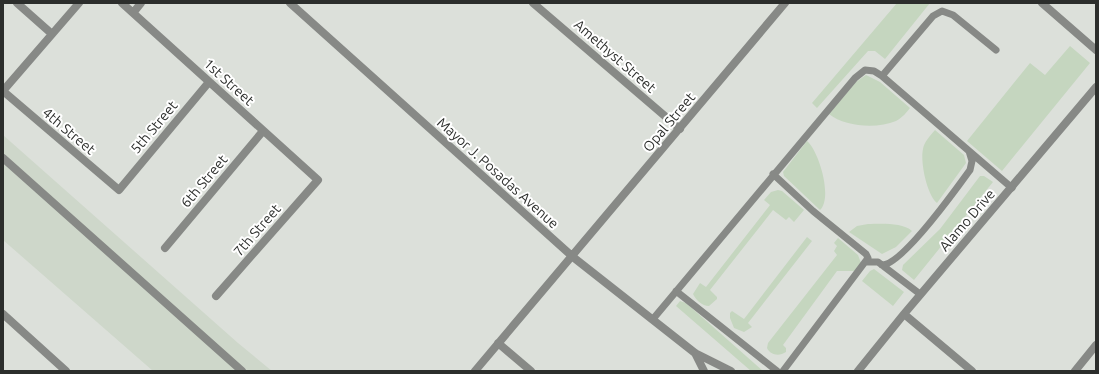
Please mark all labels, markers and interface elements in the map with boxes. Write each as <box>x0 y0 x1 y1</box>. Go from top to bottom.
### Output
street label: Amethyst Street <box>571 16 659 96</box>
street label: 1st Street <box>201 55 258 109</box>
street label: Opal Street <box>640 89 699 155</box>
street label: 5th Street <box>127 97 181 157</box>
street label: 4th Street <box>39 104 99 158</box>
street label: Mayor J. Posadas Avenue <box>434 114 562 232</box>
street label: 6th Street <box>177 151 231 211</box>
street label: Alamo Drive <box>936 186 998 254</box>
street label: 7th Street <box>230 200 284 259</box>

